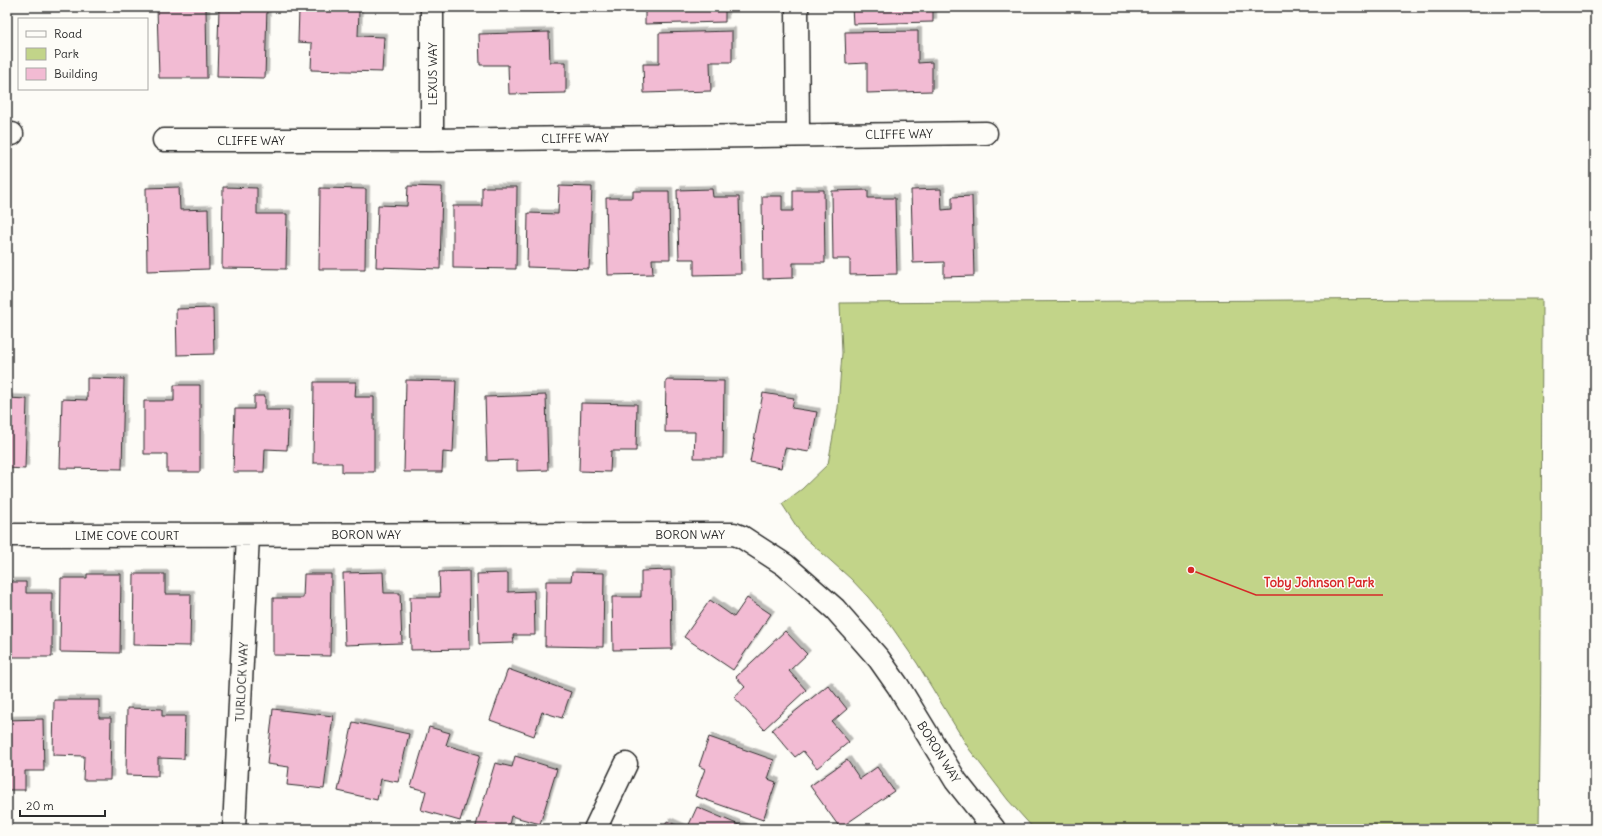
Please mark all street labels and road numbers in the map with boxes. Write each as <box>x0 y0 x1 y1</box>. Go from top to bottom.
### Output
street label: LEXUS WAY <box>425 42 440 106</box>
street label: CLIFFE WAY <box>865 126 933 142</box>
street label: CLIFFE WAY <box>541 130 609 146</box>
street label: CLIFFE WAY <box>217 133 285 148</box>
street label: BORON WAY <box>331 527 401 542</box>
street label: BORON WAY <box>655 527 725 542</box>
street label: LIME COVE COURT <box>75 528 179 543</box>
street label: TURLOCK WAY <box>231 641 251 722</box>
street label: BORON WAY <box>914 719 964 786</box>

